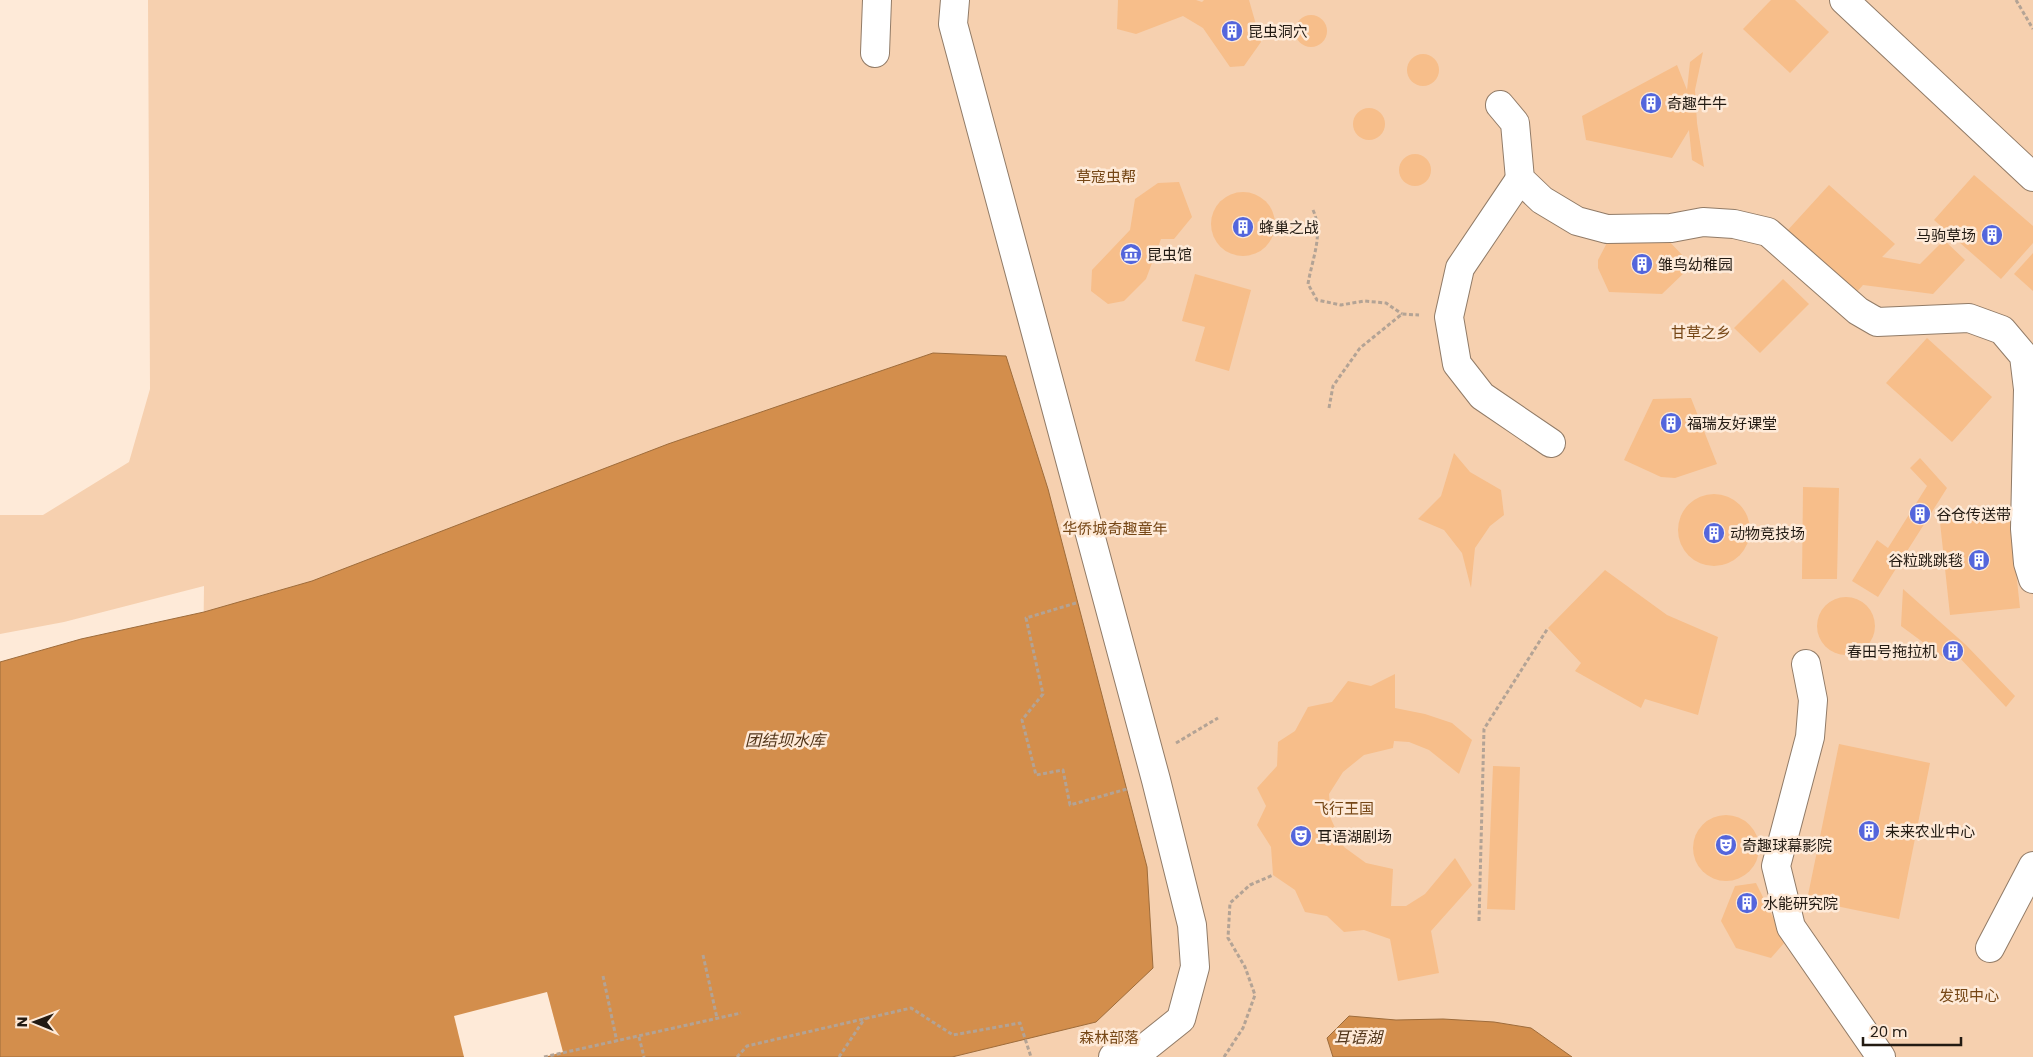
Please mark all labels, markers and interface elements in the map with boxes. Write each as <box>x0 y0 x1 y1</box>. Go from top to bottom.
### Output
building icon: 昆虫洞穴 <box>1220 19 1244 43</box>
place label: 昆虫洞穴 <box>1248 21 1308 42</box>
building icon: 奇趣牛牛 <box>1639 91 1663 115</box>
place label: 奇趣牛牛 <box>1667 93 1727 114</box>
park label: 草寇虫帮 <box>1076 166 1136 187</box>
building icon: 蜂巢之战 <box>1231 215 1255 239</box>
place label: 蜂巢之战 <box>1259 217 1319 238</box>
building icon: 马驹草场 <box>1980 223 2004 247</box>
place label: 马驹草场 <box>1916 225 1976 246</box>
museum icon: 昆虫馆 <box>1119 242 1143 266</box>
place label: 昆虫馆 <box>1147 244 1192 265</box>
building icon: 雏鸟幼稚园 <box>1630 252 1654 276</box>
place label: 雏鸟幼稚园 <box>1658 254 1733 275</box>
park label: 甘草之乡 <box>1671 322 1731 343</box>
building icon: 福瑞友好课堂 <box>1659 411 1683 435</box>
place label: 福瑞友好课堂 <box>1687 413 1777 434</box>
building icon: 谷仓传送带 <box>1908 502 1932 526</box>
place label: 谷仓传送带 <box>1936 504 2011 525</box>
park label: 华侨城奇趣童年 <box>1062 518 1168 539</box>
building icon: 动物竞技场 <box>1702 521 1726 545</box>
place label: 动物竞技场 <box>1730 523 1805 544</box>
building icon: 谷粒跳跳毯 <box>1967 548 1991 572</box>
place label: 谷粒跳跳毯 <box>1888 550 1963 571</box>
building icon: 春田号拖拉机 <box>1941 639 1965 663</box>
place label: 春田号拖拉机 <box>1847 641 1937 662</box>
water label: 团结坝水库 <box>745 729 828 752</box>
park label: 飞行王国 <box>1314 798 1374 819</box>
building icon: 未来农业中心 <box>1857 819 1881 843</box>
place label: 未来农业中心 <box>1885 821 1975 842</box>
theatre icon: 耳语湖剧场 <box>1289 824 1313 848</box>
place label: 耳语湖剧场 <box>1317 826 1392 847</box>
theatre icon: 奇趣球幕影院 <box>1714 833 1738 857</box>
place label: 奇趣球幕影院 <box>1742 835 1832 856</box>
building icon: 水能研究院 <box>1735 891 1759 915</box>
place label: 水能研究院 <box>1763 893 1838 914</box>
park label: 发现中心 <box>1939 985 1999 1006</box>
north arrow <box>10 997 60 1047</box>
scale bar <box>1863 1014 1960 1046</box>
text: N <box>12 1016 32 1027</box>
text: 20 m <box>1870 1021 1908 1042</box>
water label: 耳语湖 <box>1334 1026 1385 1049</box>
park label: 森林部落 <box>1079 1027 1139 1048</box>

